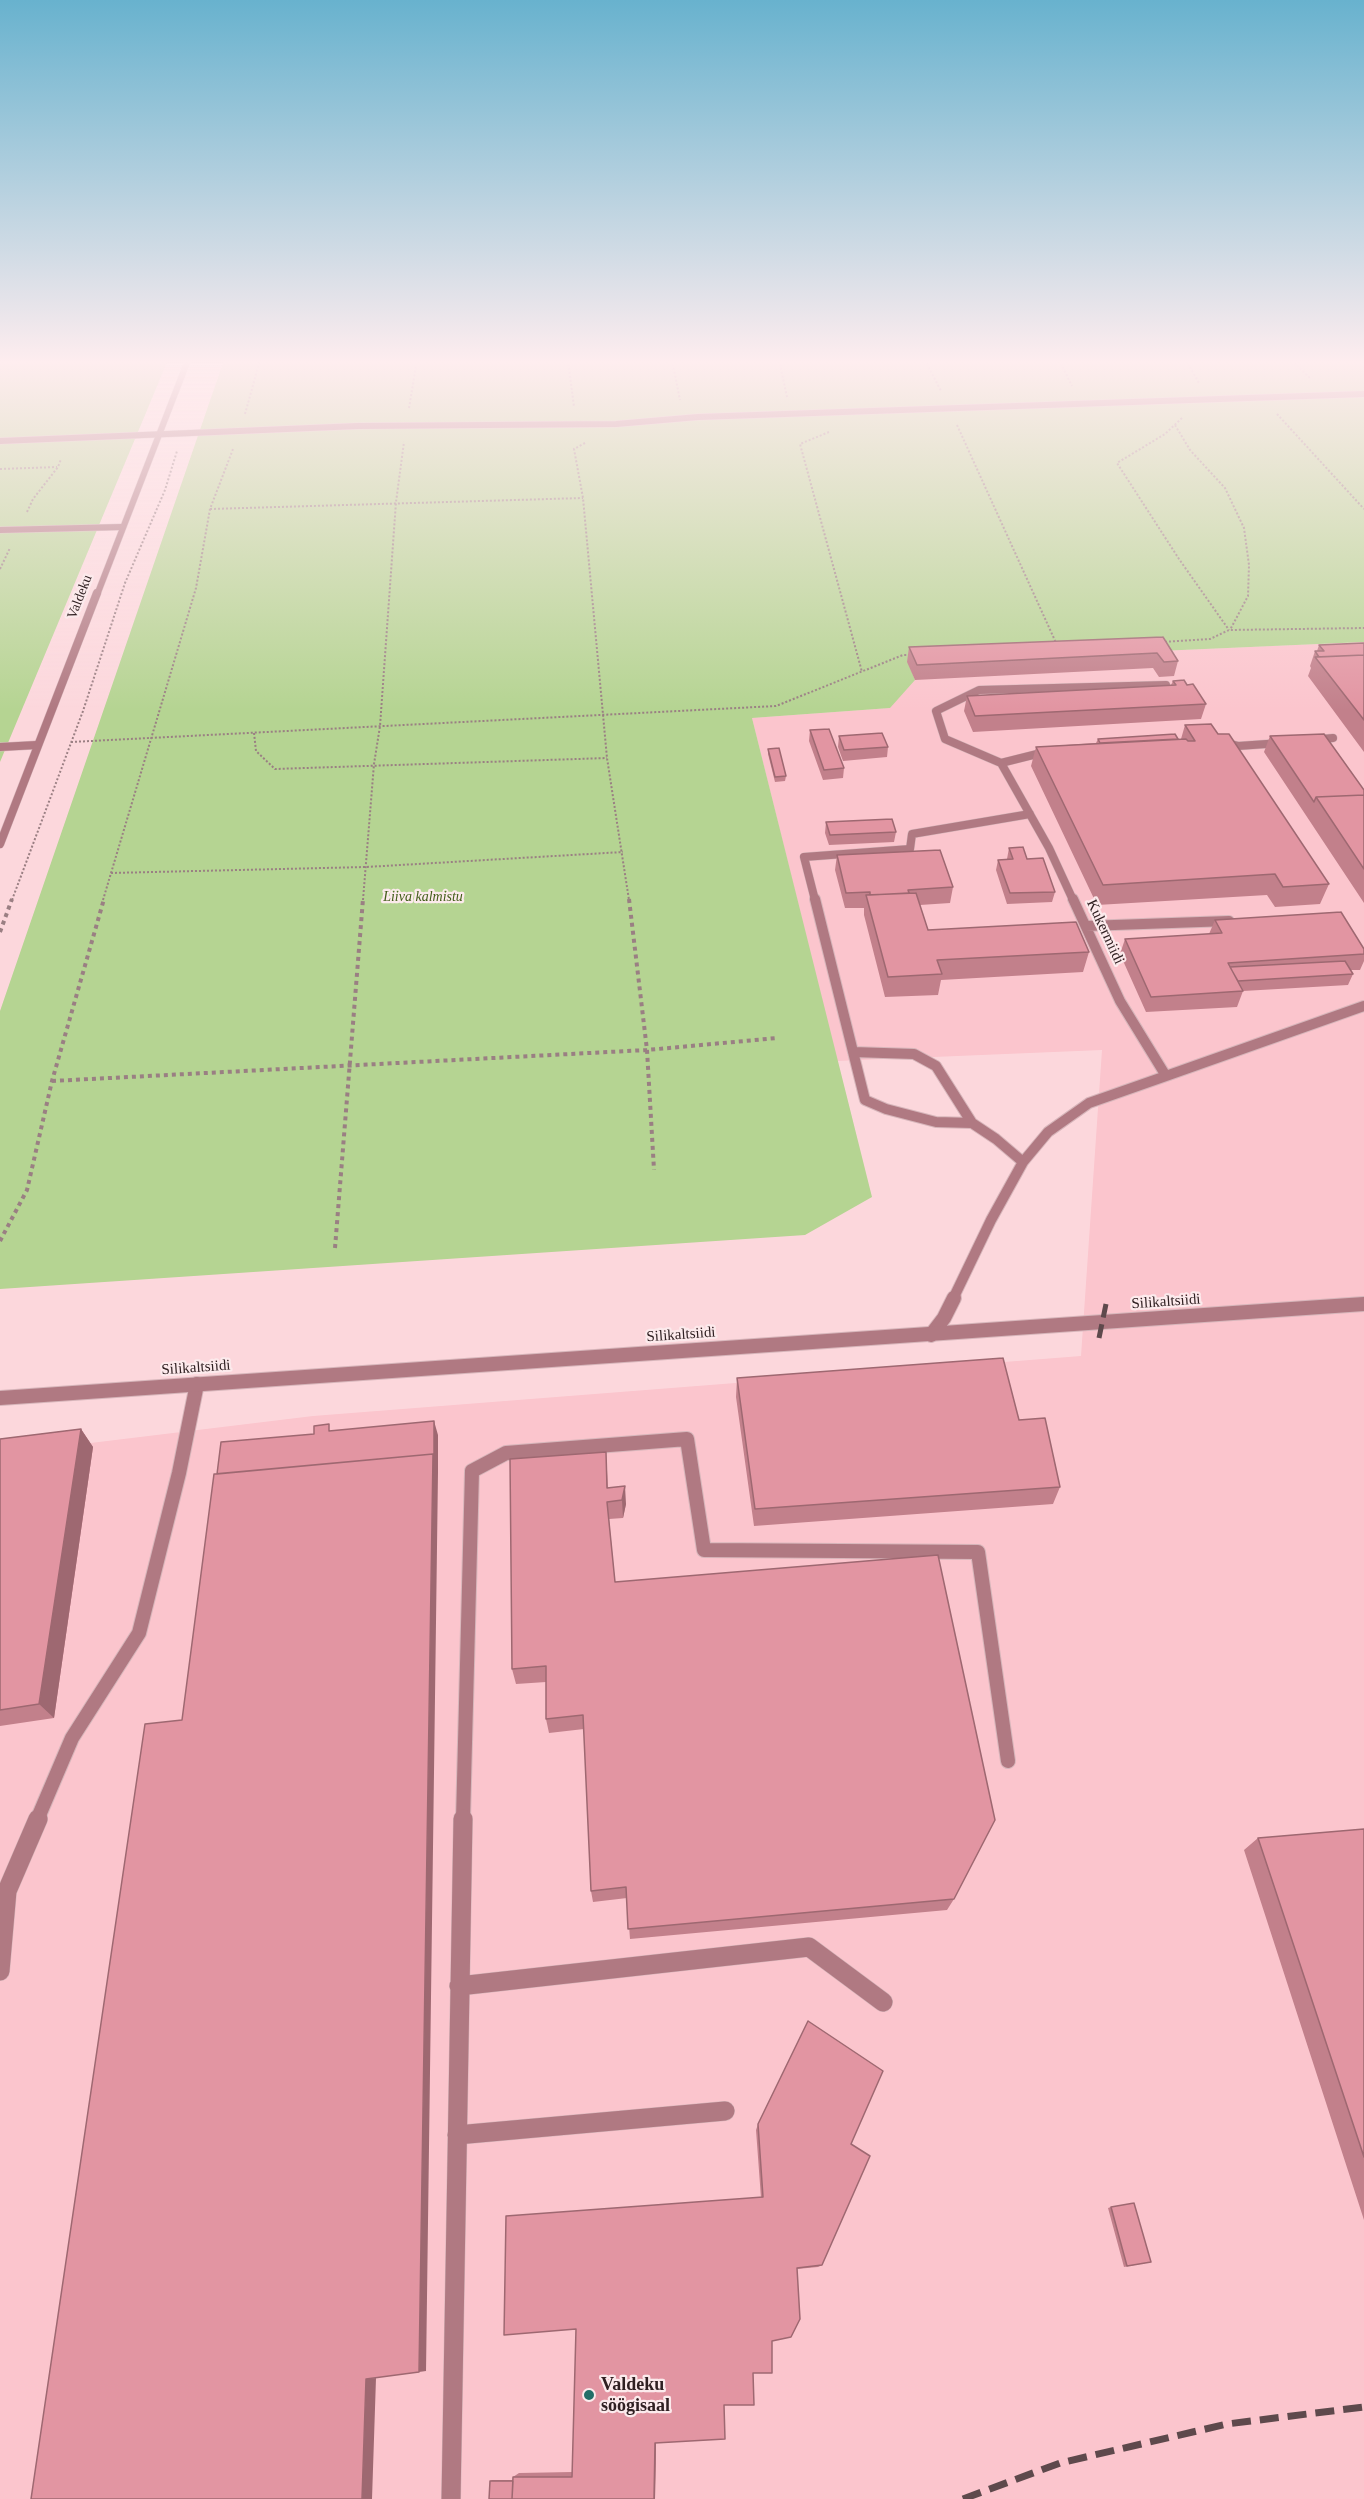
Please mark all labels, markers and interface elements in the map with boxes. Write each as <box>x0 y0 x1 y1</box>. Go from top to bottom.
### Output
street label: Valdeku <box>64 573 96 621</box>
park label: Liiva kalmistu <box>383 889 463 905</box>
street label: Kukermiidi <box>1082 897 1128 967</box>
street label: Silikaltsiidi <box>1131 1291 1201 1313</box>
street label: Silikaltsiidi <box>646 1324 716 1346</box>
street label: Silikaltsiidi <box>161 1357 231 1379</box>
place label: Valdeku söögisaal <box>601 2374 670 2416</box>
marker: Valdeku söögisaal <box>582 2388 596 2402</box>

